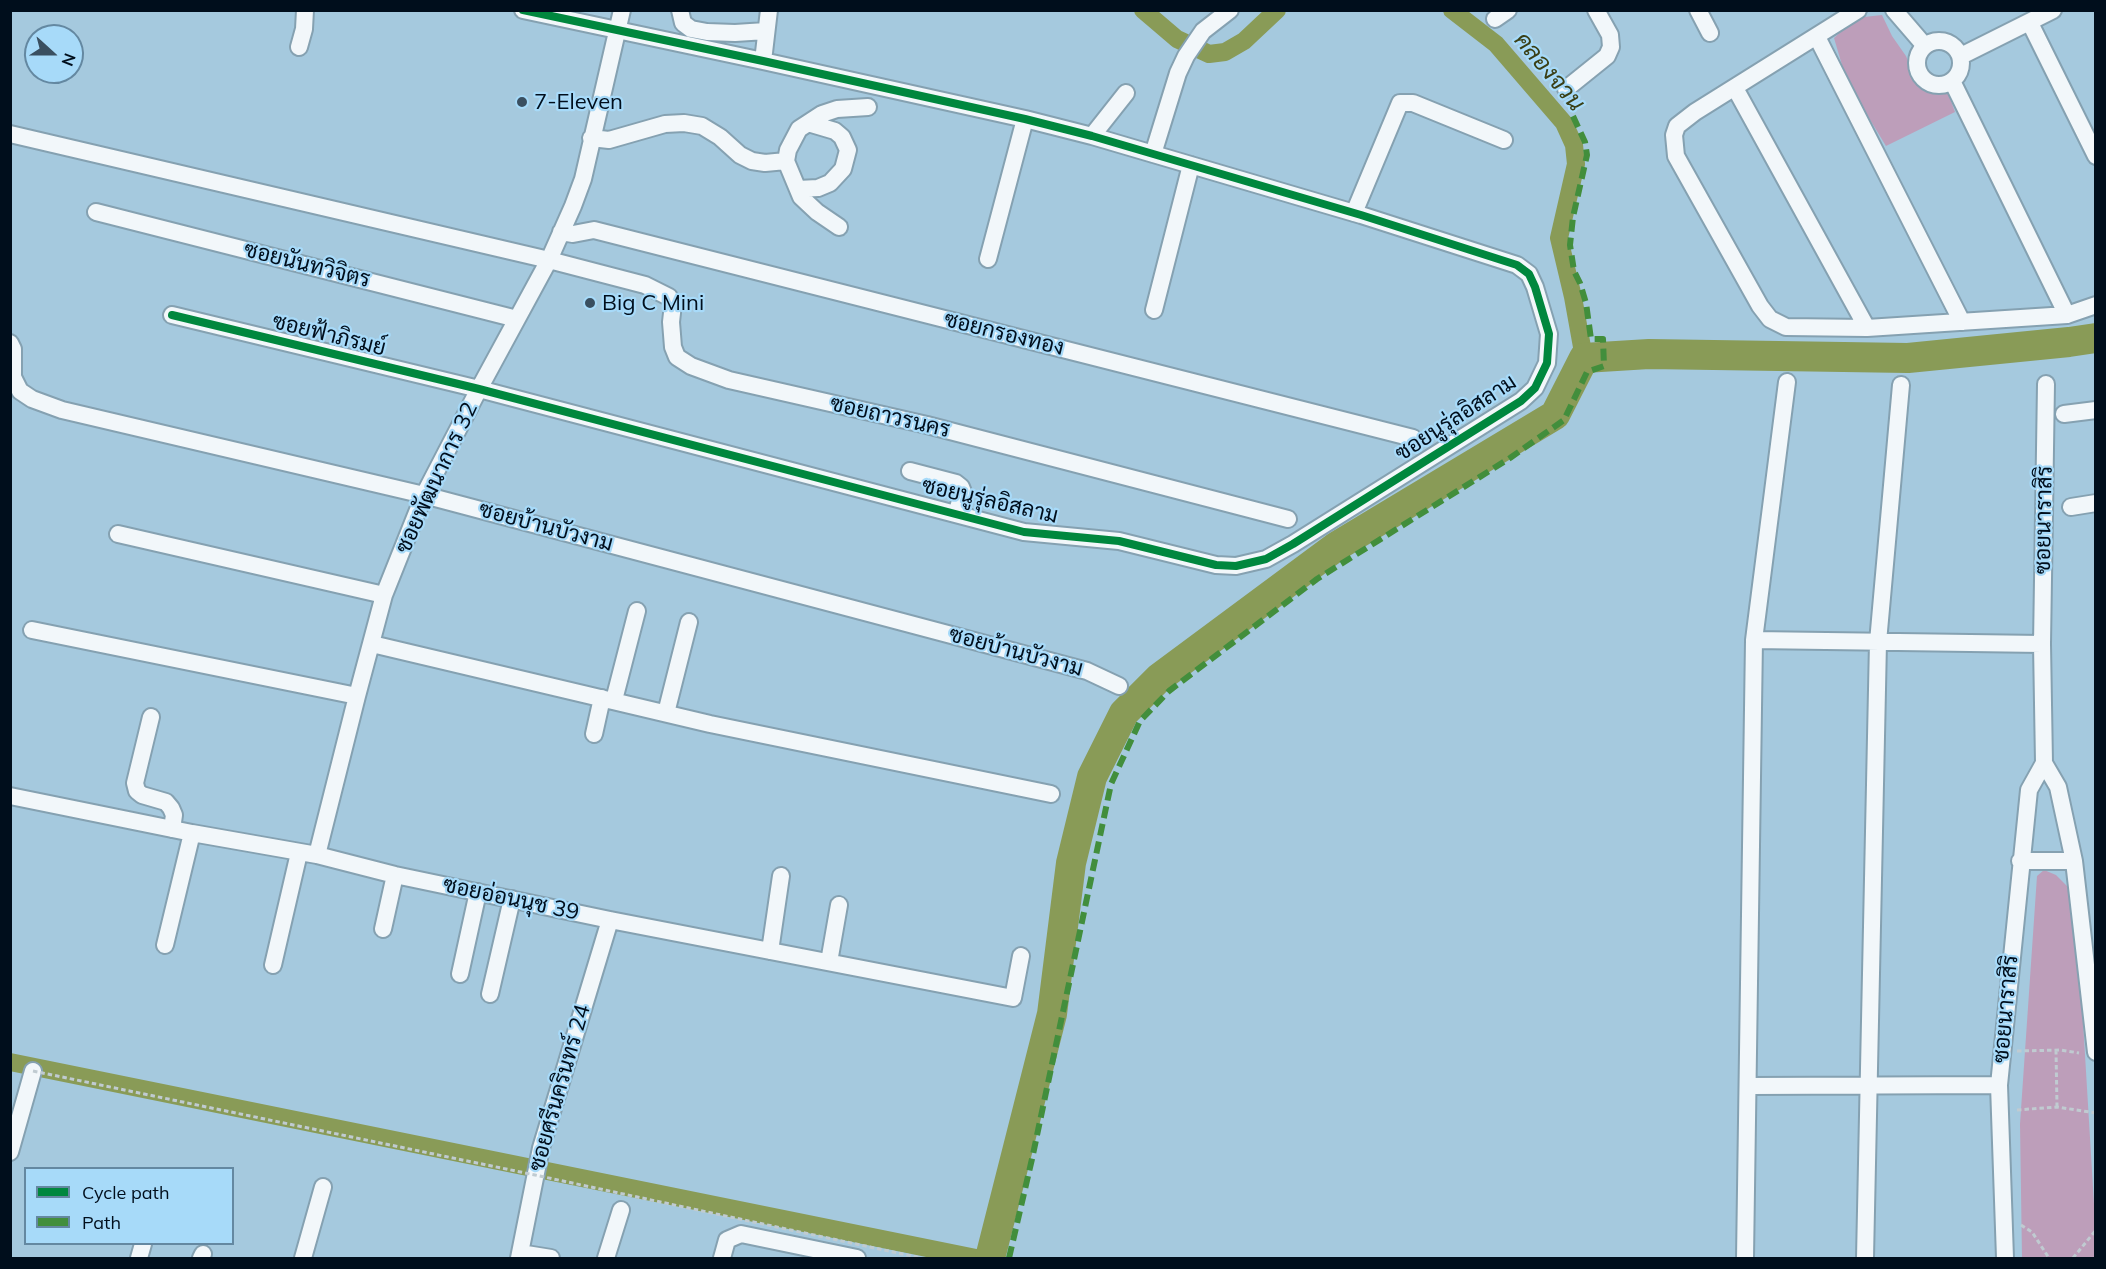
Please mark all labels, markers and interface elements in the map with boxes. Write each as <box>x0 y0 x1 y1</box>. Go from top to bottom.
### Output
north arrow <box>24 24 84 84</box>
water label: คลองจวน <box>1508 27 1590 117</box>
text: N <box>57 51 80 69</box>
place label: 7-Eleven <box>534 89 623 115</box>
marker: 7-Eleven <box>515 95 529 109</box>
street label: ซอยนันทวิจิตร <box>241 237 373 293</box>
place label: Big C Mini <box>602 290 704 316</box>
marker: Big C Mini <box>583 296 597 310</box>
street label: ซอยกรองทอง <box>941 306 1067 362</box>
street label: ซอยฟ้าภิรมย์ <box>270 308 388 362</box>
street label: ซอยนูรุ่ลอิสลาม <box>1390 369 1522 467</box>
street label: ซอยถาวรนคร <box>827 390 953 444</box>
street label: ซอยพัฒนาการ 32 <box>390 398 484 558</box>
street label: ซอยนาราสิริ <box>2030 466 2058 574</box>
street label: ซอยนูรุ่ลอิสลาม <box>919 472 1061 530</box>
street label: ซอยบ้านบัวงาม <box>476 496 616 558</box>
street label: ซอยบ้านบัวงาม <box>946 621 1086 683</box>
street label: ซอยอ่อนนุช 39 <box>441 872 581 926</box>
street label: ซอยนาราสิริ <box>1988 954 2024 1064</box>
street label: ซอยศรีนครินทร์ 24 <box>524 1002 596 1174</box>
legend <box>24 1167 234 1245</box>
text: Cycle path <box>82 1181 169 1204</box>
text: Path <box>82 1211 121 1234</box>

